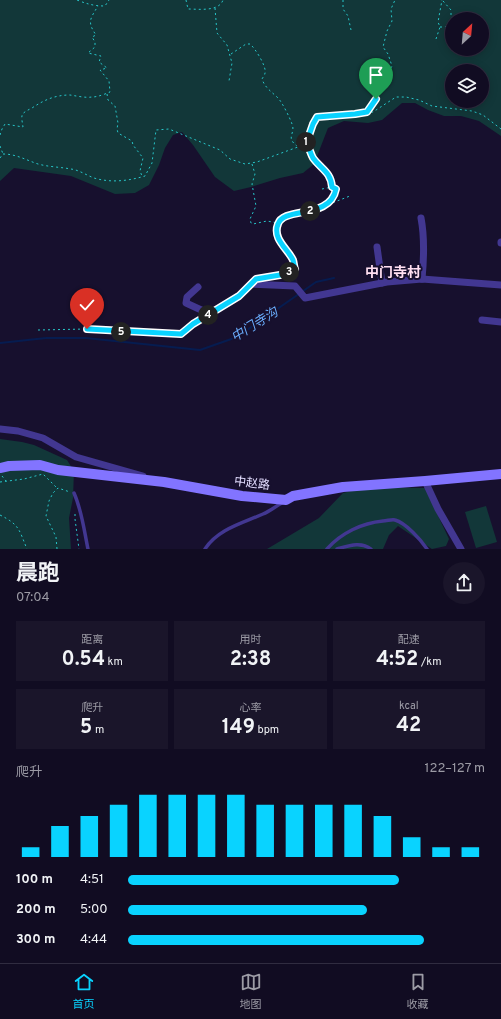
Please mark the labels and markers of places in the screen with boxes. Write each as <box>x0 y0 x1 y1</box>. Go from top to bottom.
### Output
pin <box>359 58 393 99</box>
pin: 1 <box>296 132 316 152</box>
pin: 2 <box>300 201 320 221</box>
pin: 3 <box>279 262 299 282</box>
pin <box>70 288 104 329</box>
pin: 4 <box>198 305 218 325</box>
pin: 5 <box>111 322 131 342</box>

